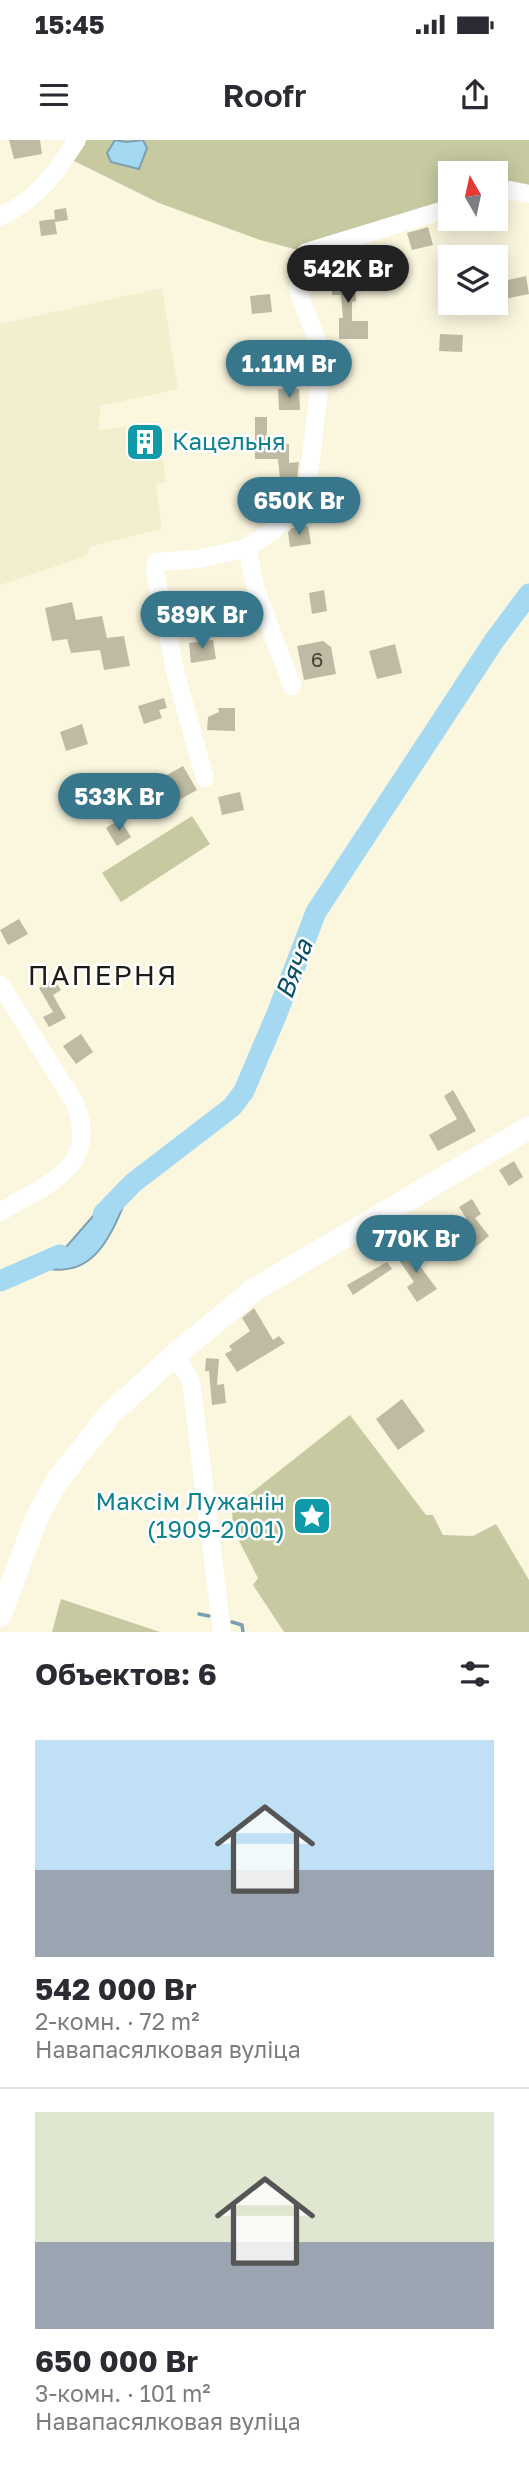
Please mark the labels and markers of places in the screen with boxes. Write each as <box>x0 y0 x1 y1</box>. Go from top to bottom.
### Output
pin: 542K Br <box>283 246 413 305</box>
pin: 1.11M Br <box>217 341 361 400</box>
building icon: Кацельня <box>124 421 166 463</box>
place label: Кацельня <box>172 426 286 455</box>
pin: 650K Br <box>234 478 364 537</box>
pin: 589K Br <box>137 592 267 651</box>
pin: 533K Br <box>54 774 184 833</box>
pin: 770K Br <box>351 1216 481 1275</box>
place label: Максiм Лужанiн (1909-2001) <box>96 1486 285 1543</box>
place icon: Максiм Лужанiн (1909-2001) <box>291 1495 333 1537</box>

